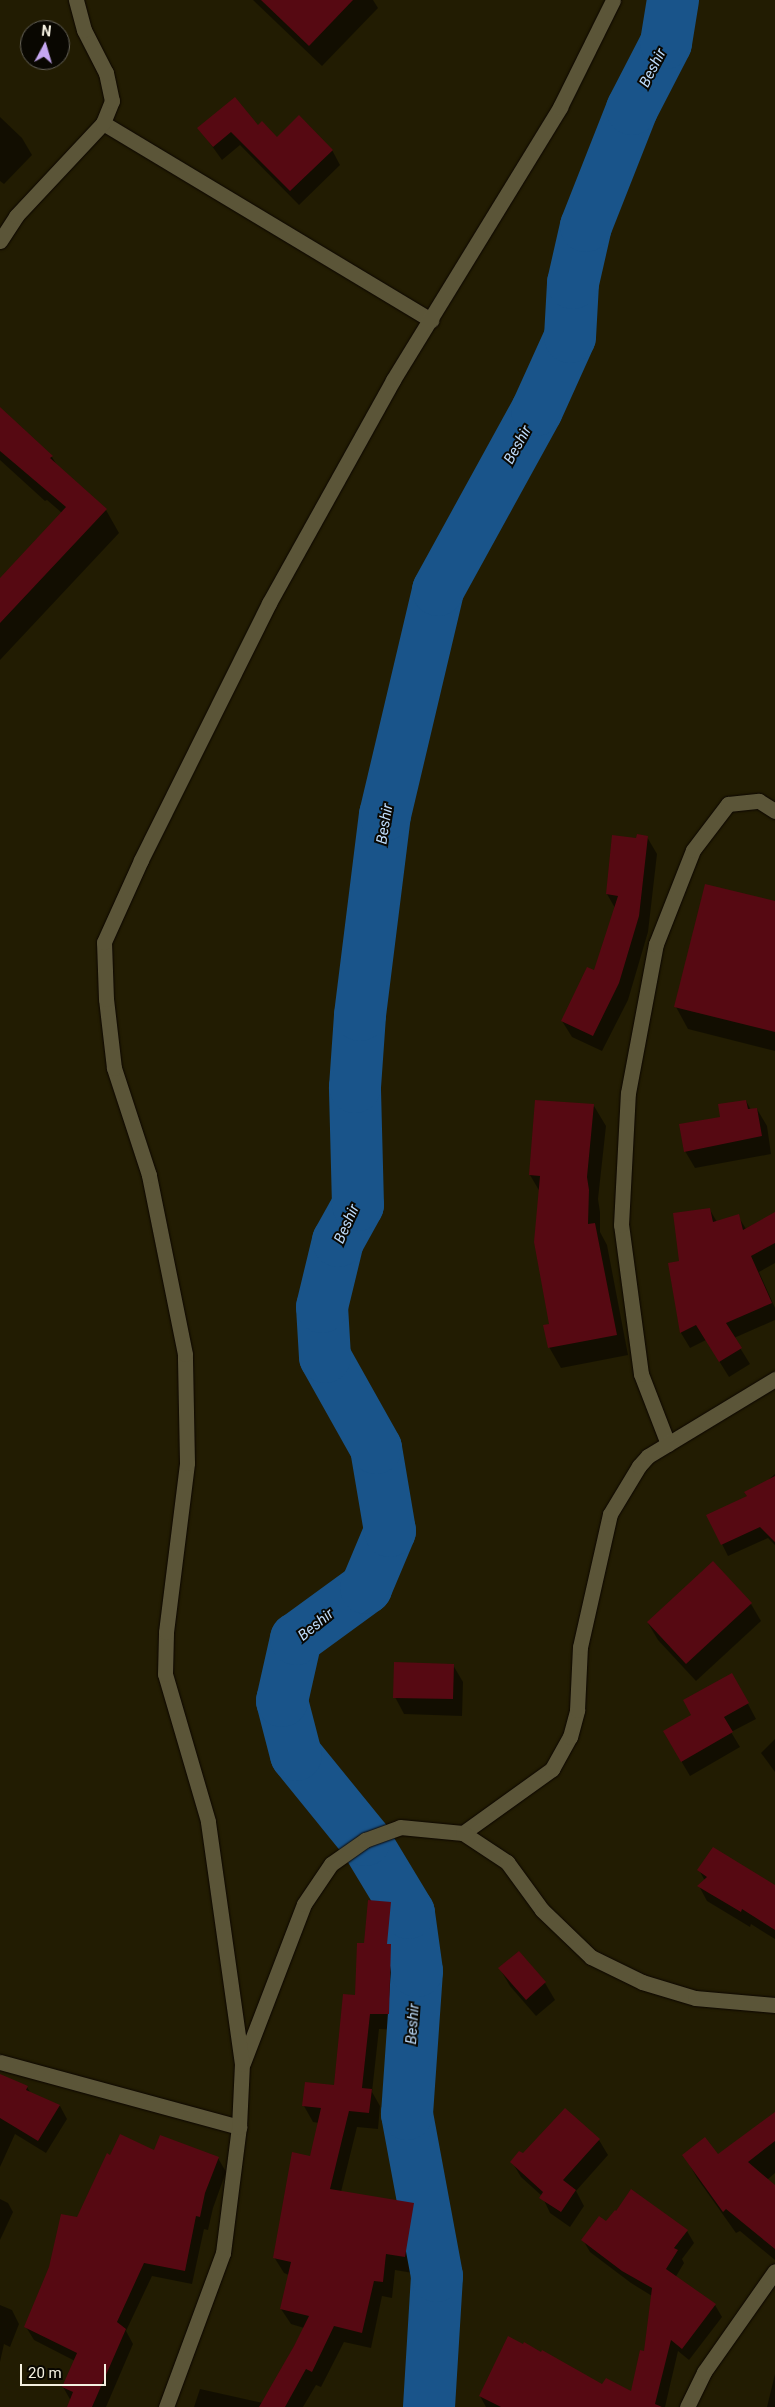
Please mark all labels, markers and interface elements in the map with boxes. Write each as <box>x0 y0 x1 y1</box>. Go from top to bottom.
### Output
north arrow <box>20 20 70 70</box>
text: N <box>41 23 52 40</box>
water label: Beshir <box>636 46 670 90</box>
water label: Beshir <box>500 423 536 467</box>
water label: Beshir <box>373 802 397 846</box>
water label: Beshir <box>330 1202 364 1246</box>
water label: Beshir <box>294 1605 338 1645</box>
water label: Beshir <box>403 2003 423 2045</box>
scale bar <box>22 2354 109 2386</box>
text: 20 m <box>28 2364 62 2382</box>

